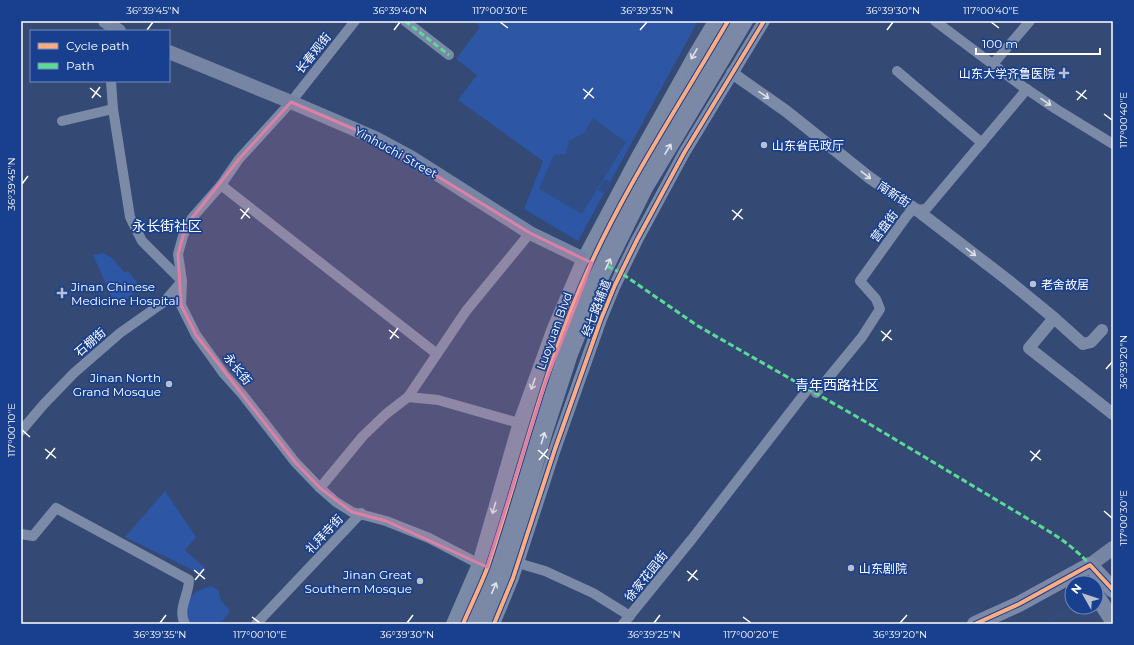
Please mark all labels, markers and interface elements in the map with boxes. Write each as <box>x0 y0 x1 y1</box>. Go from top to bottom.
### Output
text: 36°39'45"N <box>126 4 180 17</box>
text: 36°39'40"N <box>373 4 427 17</box>
text: 117°00'30"E <box>472 4 528 17</box>
text: 36°39'35"N <box>621 4 673 17</box>
text: 36°39'30"N <box>866 4 920 17</box>
text: 117°00'40"E <box>963 4 1019 17</box>
legend <box>30 30 170 82</box>
street label: 长春观街 <box>292 30 334 76</box>
scale bar <box>976 30 1100 56</box>
text: 100 m <box>982 36 1018 51</box>
text: Cycle path <box>66 38 129 53</box>
one-way arrow <box>690 48 698 60</box>
text: Path <box>66 58 95 73</box>
place label: 山东大学齐鲁医院 <box>959 66 1055 81</box>
marker: 山东大学齐鲁医院 <box>1058 67 1070 79</box>
one-way arrow <box>758 91 769 99</box>
text: 117°00'40"E <box>1117 92 1130 148</box>
one-way arrow <box>1040 98 1051 106</box>
street label: Yinhuchi Street <box>352 123 440 181</box>
place label: 山东省民政厅 <box>772 138 844 153</box>
marker: 山东省民政厅 <box>759 140 769 150</box>
one-way arrow <box>665 143 673 155</box>
text: 36°39'45"N <box>5 157 18 211</box>
one-way arrow <box>861 171 872 179</box>
street label: 南新街 <box>875 178 913 210</box>
street label: 营盘街 <box>867 207 901 245</box>
district label: 永长街社区 <box>132 217 202 235</box>
one-way arrow <box>966 248 977 256</box>
one-way arrow <box>605 258 612 270</box>
street label: 经七路辅道 <box>578 277 614 339</box>
place label: 老舍故居 <box>1041 277 1089 292</box>
place label: Jinan Chinese Medicine Hospital <box>70 279 179 308</box>
marker: 老舍故居 <box>1028 279 1038 289</box>
marker: Jinan Chinese Medicine Hospital <box>56 287 68 299</box>
street label: Luoyuan Blvd <box>533 290 575 372</box>
street label: 石棚街 <box>71 325 109 359</box>
text: 36°39'20"N <box>1117 335 1130 389</box>
street label: 永长街 <box>221 350 255 388</box>
place label: Jinan North Grand Mosque <box>73 370 161 399</box>
district label: 青年西路社区 <box>795 376 879 394</box>
one-way arrow <box>528 378 536 390</box>
marker: Jinan North Grand Mosque <box>164 379 174 389</box>
text: 117°00'10"E <box>5 403 18 457</box>
one-way arrow <box>540 432 547 445</box>
text: 117°00'30"E <box>1117 490 1130 546</box>
one-way arrow <box>490 502 497 515</box>
street label: 礼拜寺街 <box>302 511 346 557</box>
street label: 徐家花园街 <box>621 548 671 604</box>
place label: 山东剧院 <box>859 561 907 576</box>
marker: 山东剧院 <box>846 563 856 573</box>
place label: Jinan Great Southern Mosque <box>305 567 412 596</box>
north arrow <box>1064 575 1104 615</box>
marker: Jinan Great Southern Mosque <box>415 576 425 586</box>
text: N <box>1068 581 1084 597</box>
one-way arrow <box>491 582 498 594</box>
text: 36°39'35"N <box>134 628 186 641</box>
text: 117°00'10"E <box>233 628 287 641</box>
text: 36°39'30"N <box>380 628 434 641</box>
text: 36°39'25"N <box>627 628 681 641</box>
text: 117°00'20"E <box>723 628 779 641</box>
text: 36°39'20"N <box>873 628 927 641</box>

